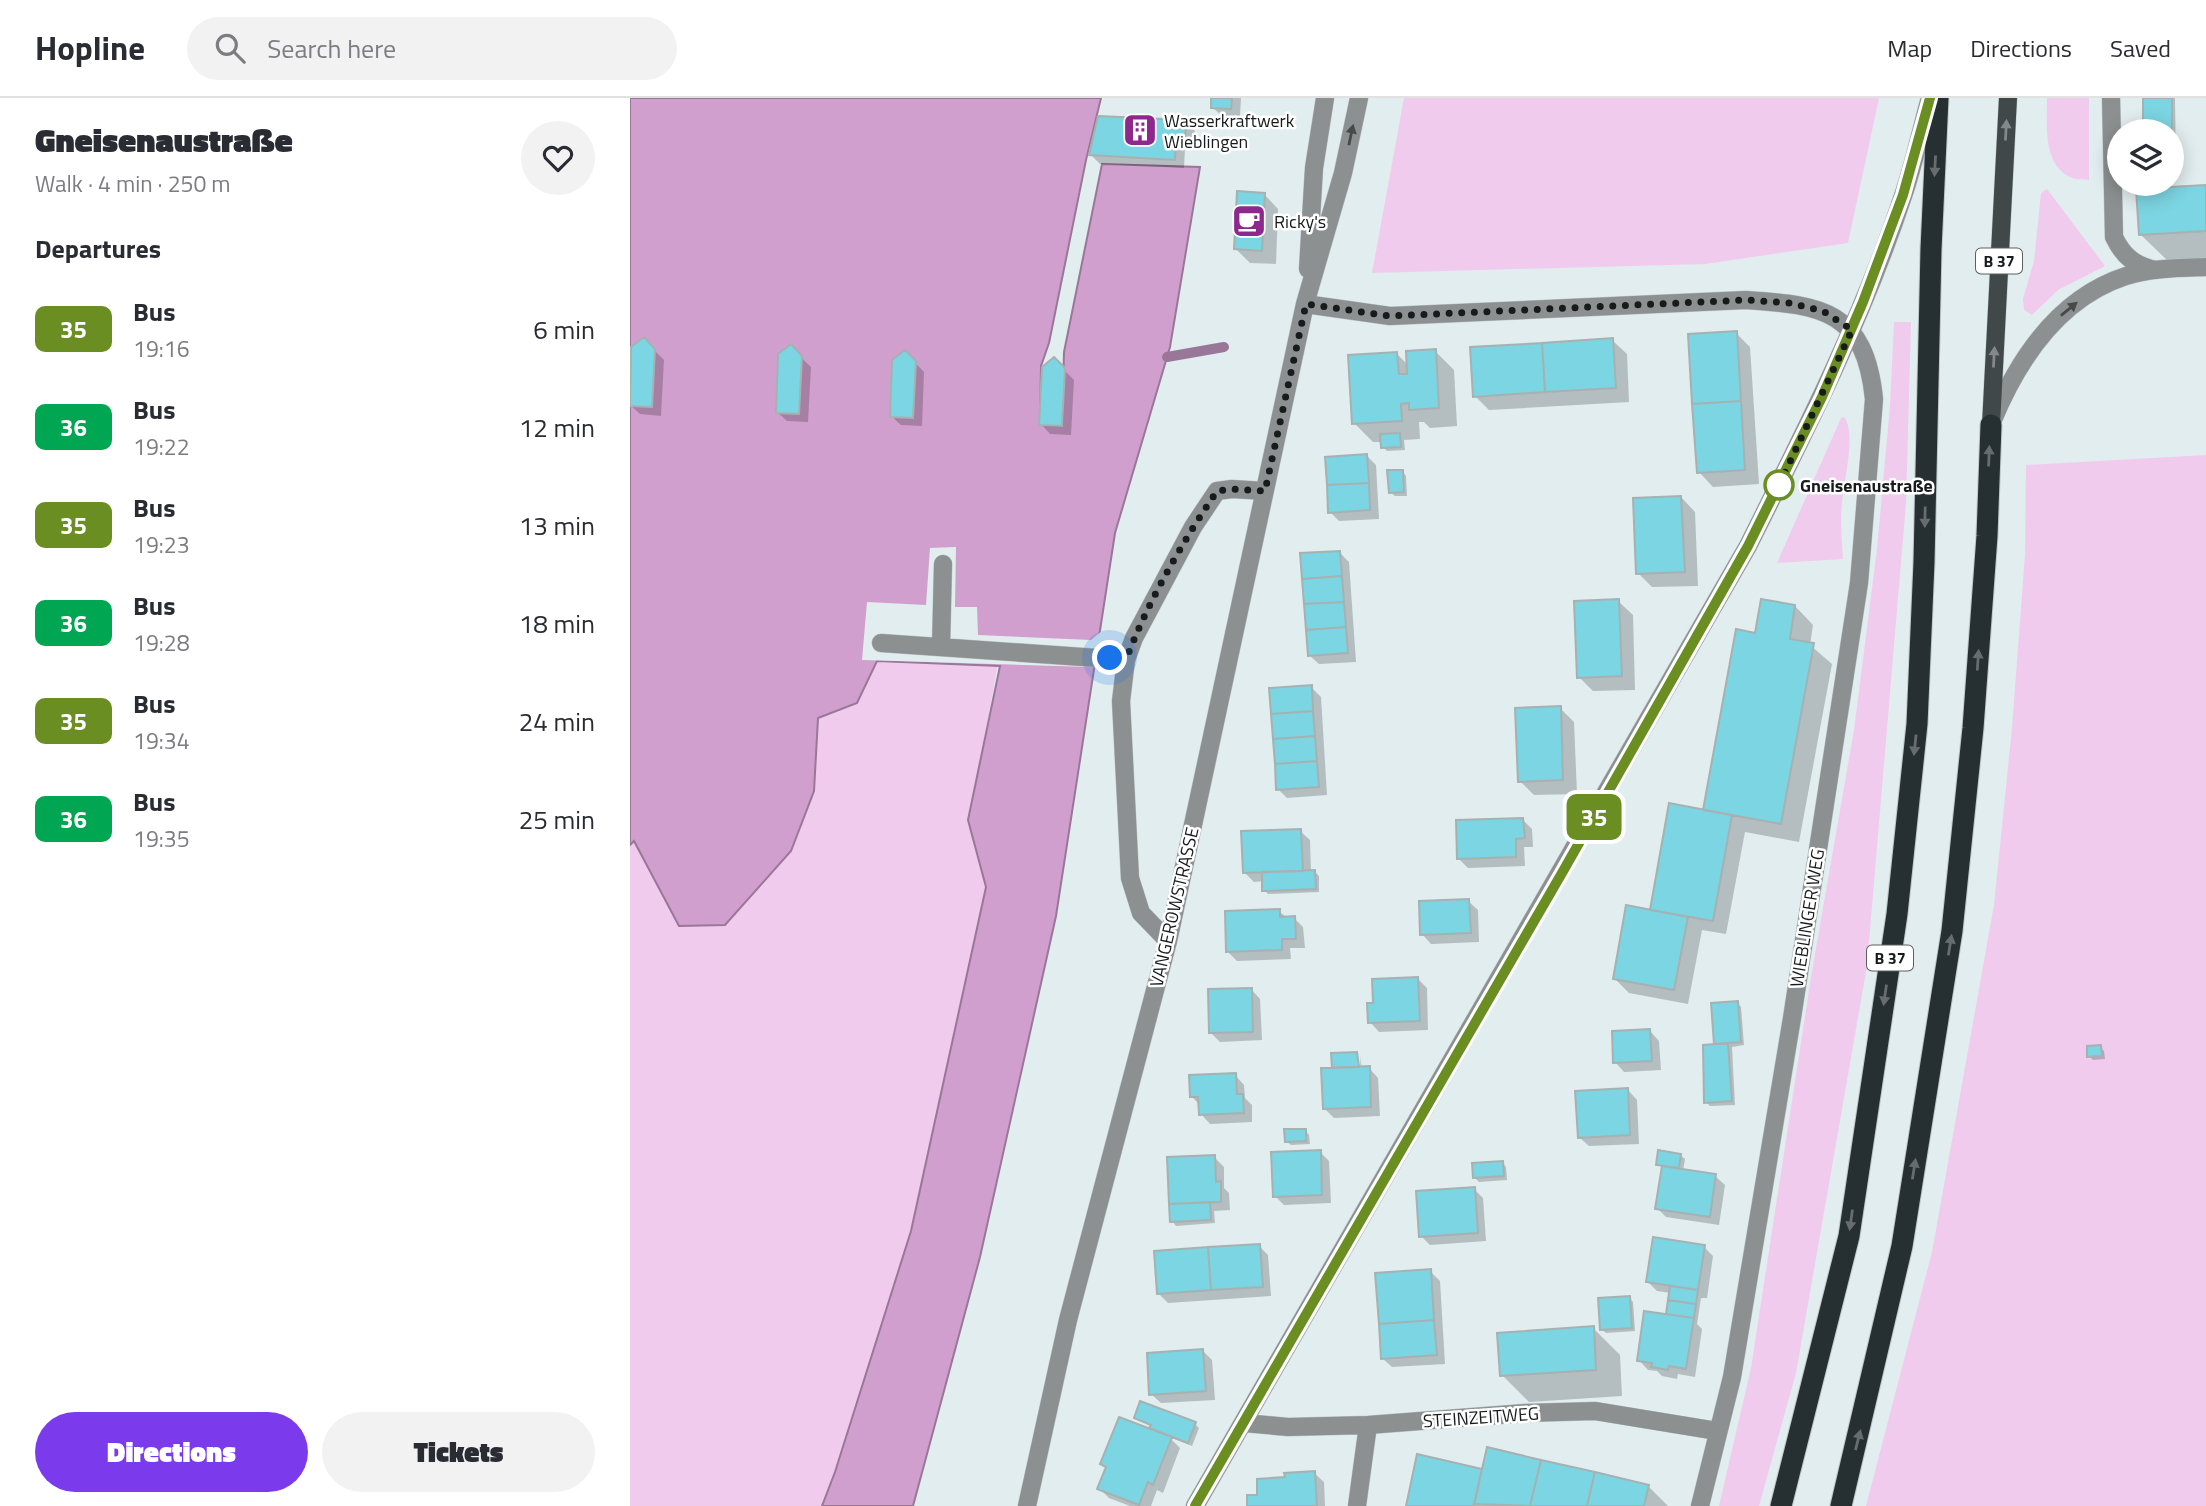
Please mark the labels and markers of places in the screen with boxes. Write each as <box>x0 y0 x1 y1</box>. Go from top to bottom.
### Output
place label: Wasserkraftwerk Wieblingen <box>1164 107 1295 155</box>
building icon: Wasserkraftwerk Wieblingen <box>1121 111 1159 149</box>
cafe icon: Ricky's <box>1230 202 1268 240</box>
place label: Ricky's <box>1274 208 1326 235</box>
marker: Gneisenaustraße <box>1764 470 1794 500</box>
place label: Gneisenaustraße <box>1800 472 1933 499</box>

